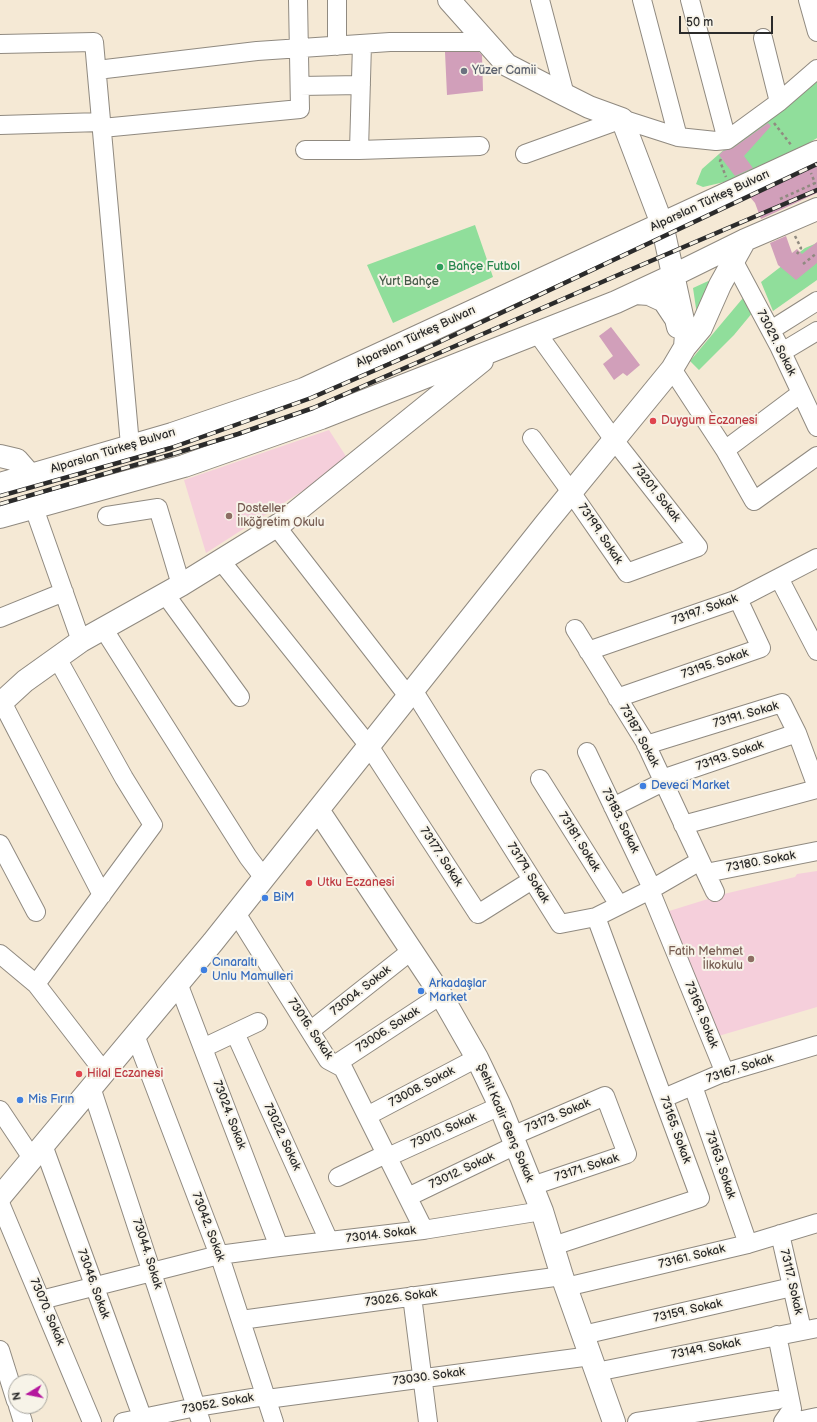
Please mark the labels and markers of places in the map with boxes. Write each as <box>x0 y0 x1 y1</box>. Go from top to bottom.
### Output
place label: Yüzer Camii <box>472 64 536 78</box>
marker: Yüzer Camii <box>459 66 469 76</box>
place label: Bahçe Futbol <box>448 260 520 274</box>
marker: Bahçe Futbol <box>435 262 445 272</box>
place label: Duygum Eczanesi <box>661 414 758 428</box>
marker: Duygum Eczanesi <box>648 416 658 426</box>
place label: Dosteller İlköğretim Okulu <box>237 502 324 530</box>
marker: Dosteller İlköğretim Okulu <box>224 511 234 521</box>
place label: Deveci Market <box>651 779 730 793</box>
marker: Deveci Market <box>638 781 648 791</box>
place label: Utku Eczanesi <box>317 876 395 890</box>
marker: Utku Eczanesi <box>304 878 314 888</box>
place label: BiM <box>273 891 294 905</box>
marker: BiM <box>260 893 270 903</box>
place label: Fatih Mehmet İlkokulu <box>668 945 743 973</box>
marker: Fatih Mehmet İlkokulu <box>746 954 756 964</box>
place label: Cınaraltı Unlu Mamulleri <box>212 956 293 984</box>
marker: Cınaraltı Unlu Mamulleri <box>199 965 209 975</box>
place label: Arkadaşlar Market <box>429 977 486 1005</box>
marker: Arkadaşlar Market <box>416 986 426 996</box>
place label: Hilal Eczanesi <box>87 1067 163 1081</box>
marker: Hilal Eczanesi <box>74 1069 84 1079</box>
place label: Mis Fırın <box>28 1093 74 1107</box>
marker: Mis Fırın <box>15 1095 25 1105</box>

